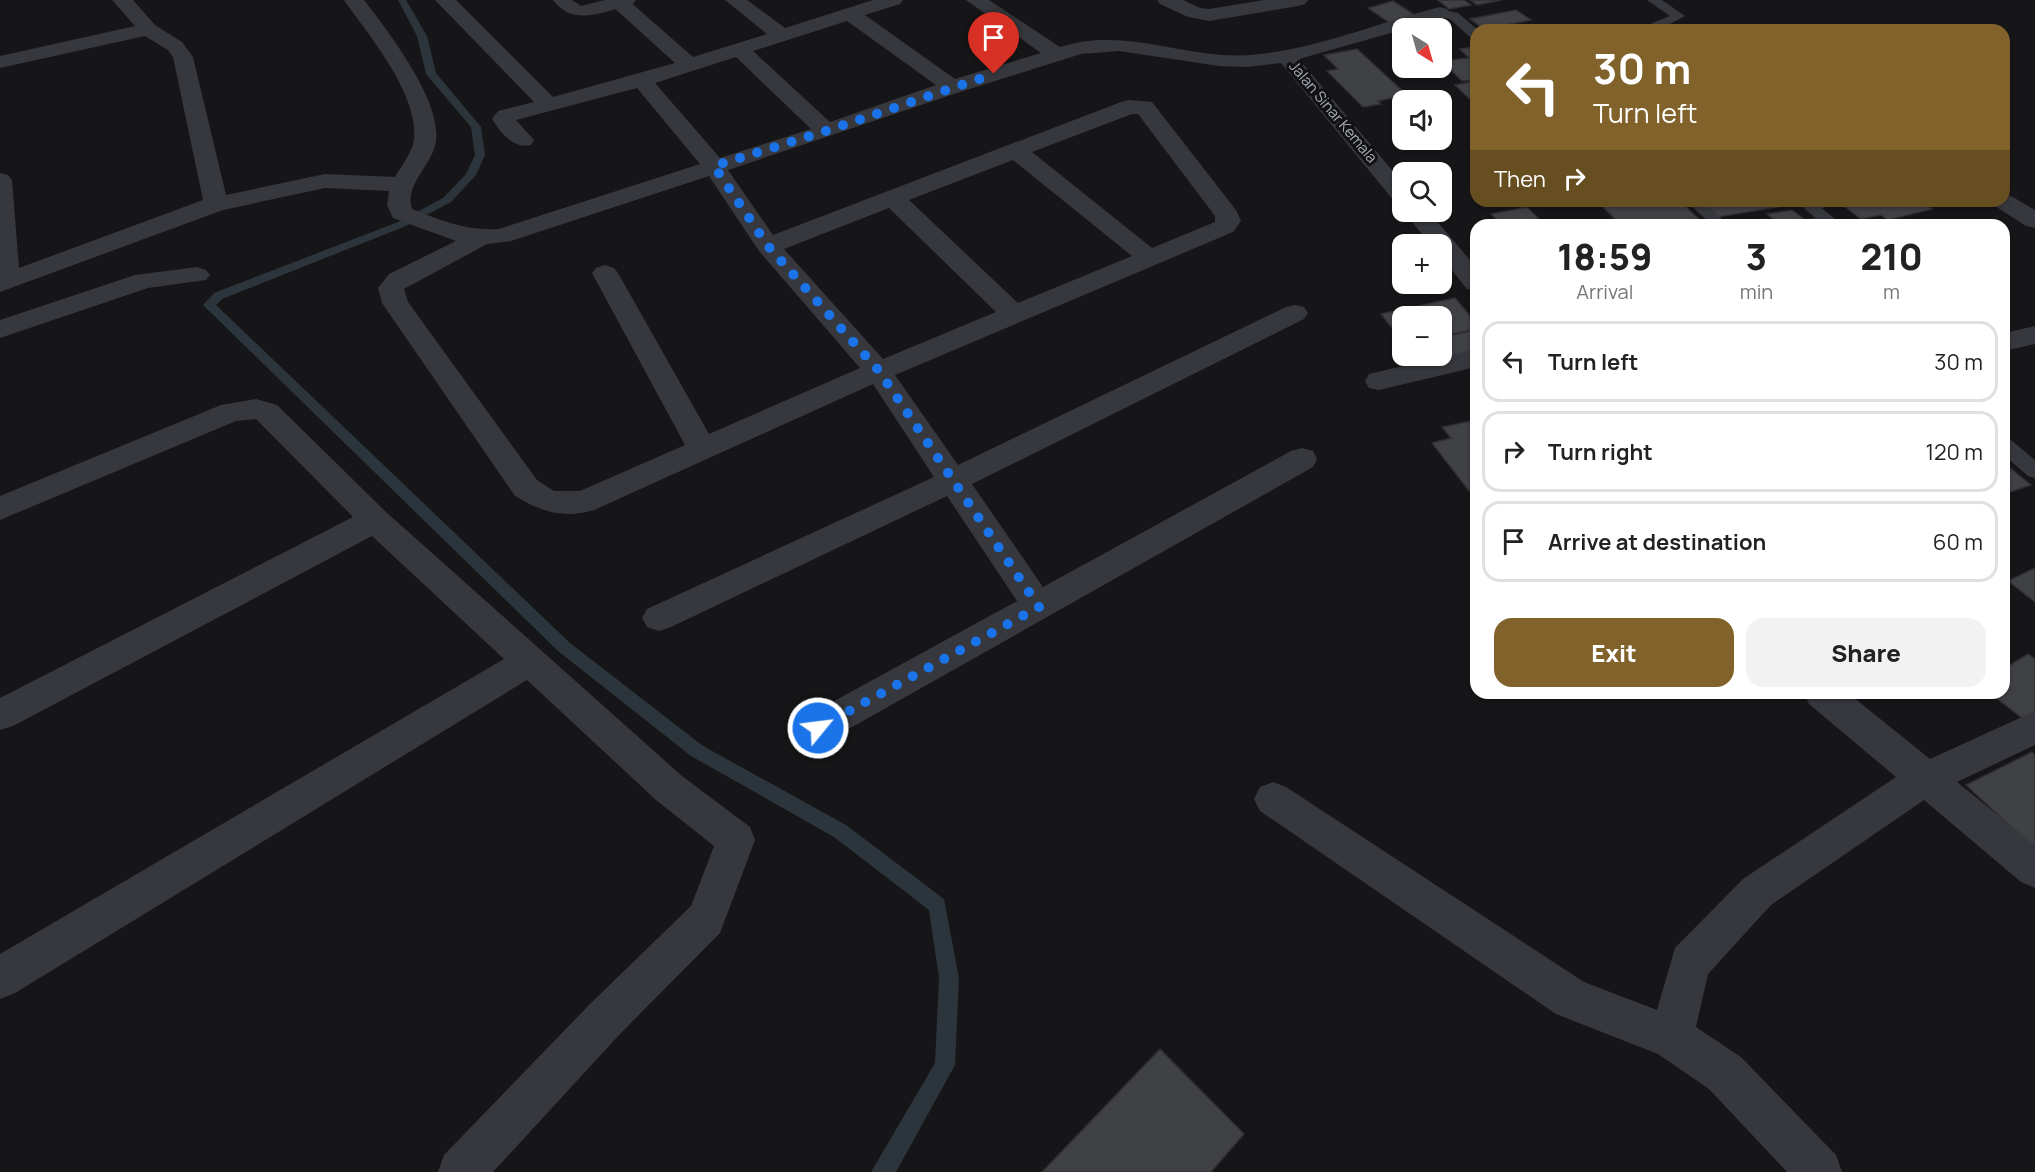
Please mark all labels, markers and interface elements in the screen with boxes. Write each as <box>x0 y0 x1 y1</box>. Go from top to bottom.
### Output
pin <box>968 12 1019 74</box>
north arrow <box>1392 18 1452 78</box>
map controls <box>1392 18 1452 366</box>
icon: arrive <box>977 21 1010 54</box>
text: 30 m <box>1593 39 1691 97</box>
icon: left <box>1494 48 1572 126</box>
street label: Jalan Sinar Kemala <box>1284 56 1382 167</box>
button: sound <box>1392 90 1452 150</box>
text: Turn left <box>1593 94 1697 131</box>
button: search <box>1392 162 1452 222</box>
icon: right <box>1558 162 1591 195</box>
text: Then <box>1494 164 1546 194</box>
text: 18:59 <box>1557 232 1652 281</box>
text: 3 <box>1746 232 1767 281</box>
text: 210 <box>1860 232 1923 281</box>
button: + <box>1392 234 1452 294</box>
text: Arrival <box>1576 278 1633 305</box>
text: min <box>1740 278 1773 305</box>
text: m <box>1883 278 1900 305</box>
button: − <box>1392 306 1452 366</box>
icon: left <box>1497 345 1530 378</box>
text: Turn left <box>1548 347 1638 377</box>
text: 30 m <box>1934 347 1983 377</box>
icon: right <box>1497 435 1530 468</box>
text: Turn right <box>1548 437 1653 467</box>
text: 120 m <box>1925 437 1983 467</box>
icon: arrive <box>1497 525 1530 558</box>
text: Arrive at destination <box>1548 527 1766 557</box>
text: 60 m <box>1933 527 1983 557</box>
button: Exit <box>1494 618 1734 687</box>
button: Share <box>1746 618 1986 687</box>
position arrow <box>786 696 850 760</box>

